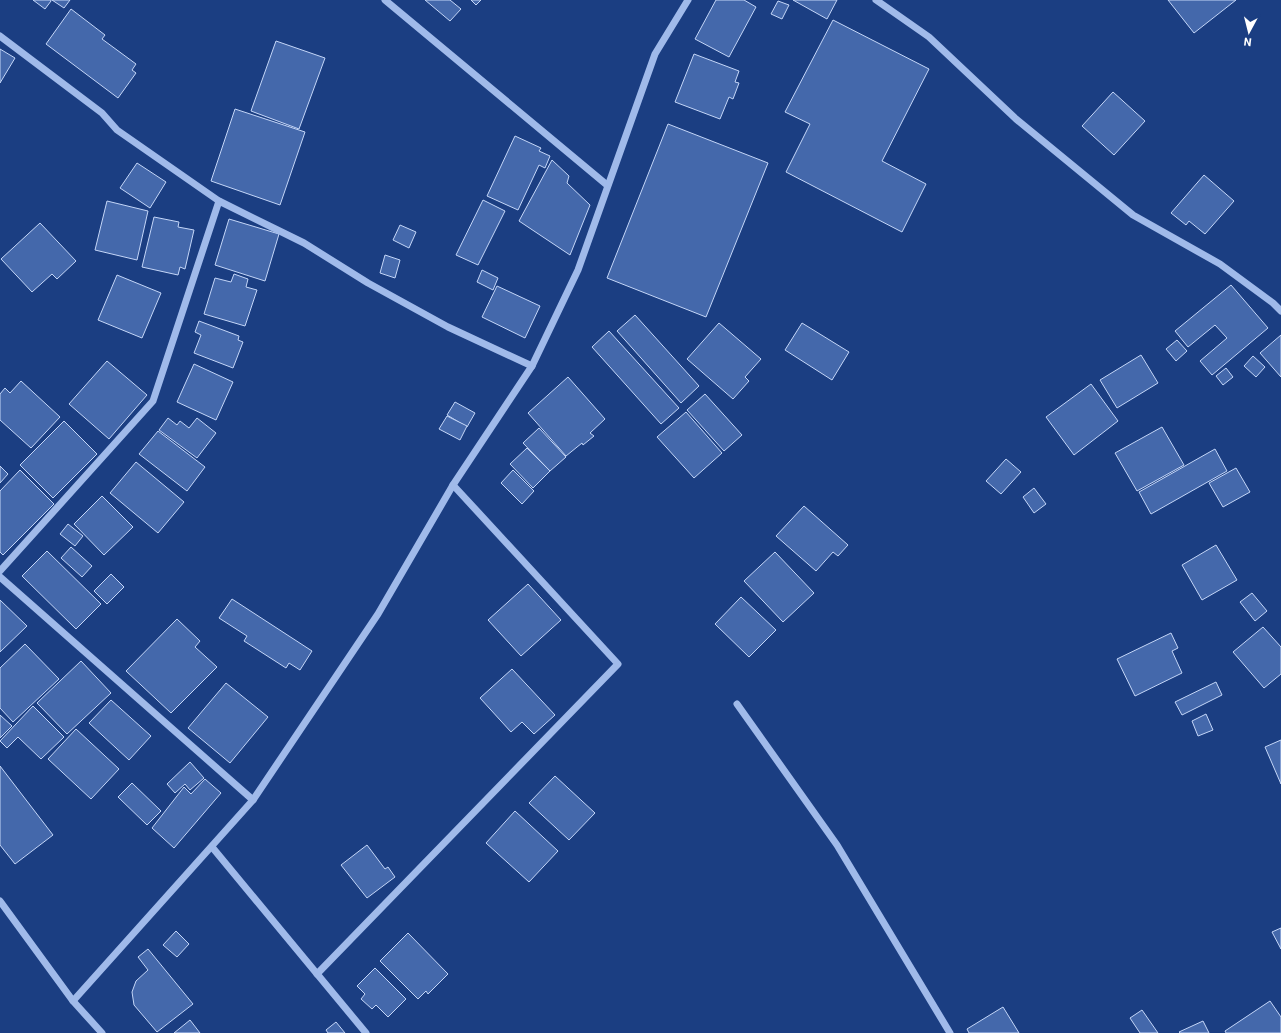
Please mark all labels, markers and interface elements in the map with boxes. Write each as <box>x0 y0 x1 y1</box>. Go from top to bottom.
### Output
north arrow <box>1229 12 1269 52</box>
text: N <box>1243 34 1252 48</box>

